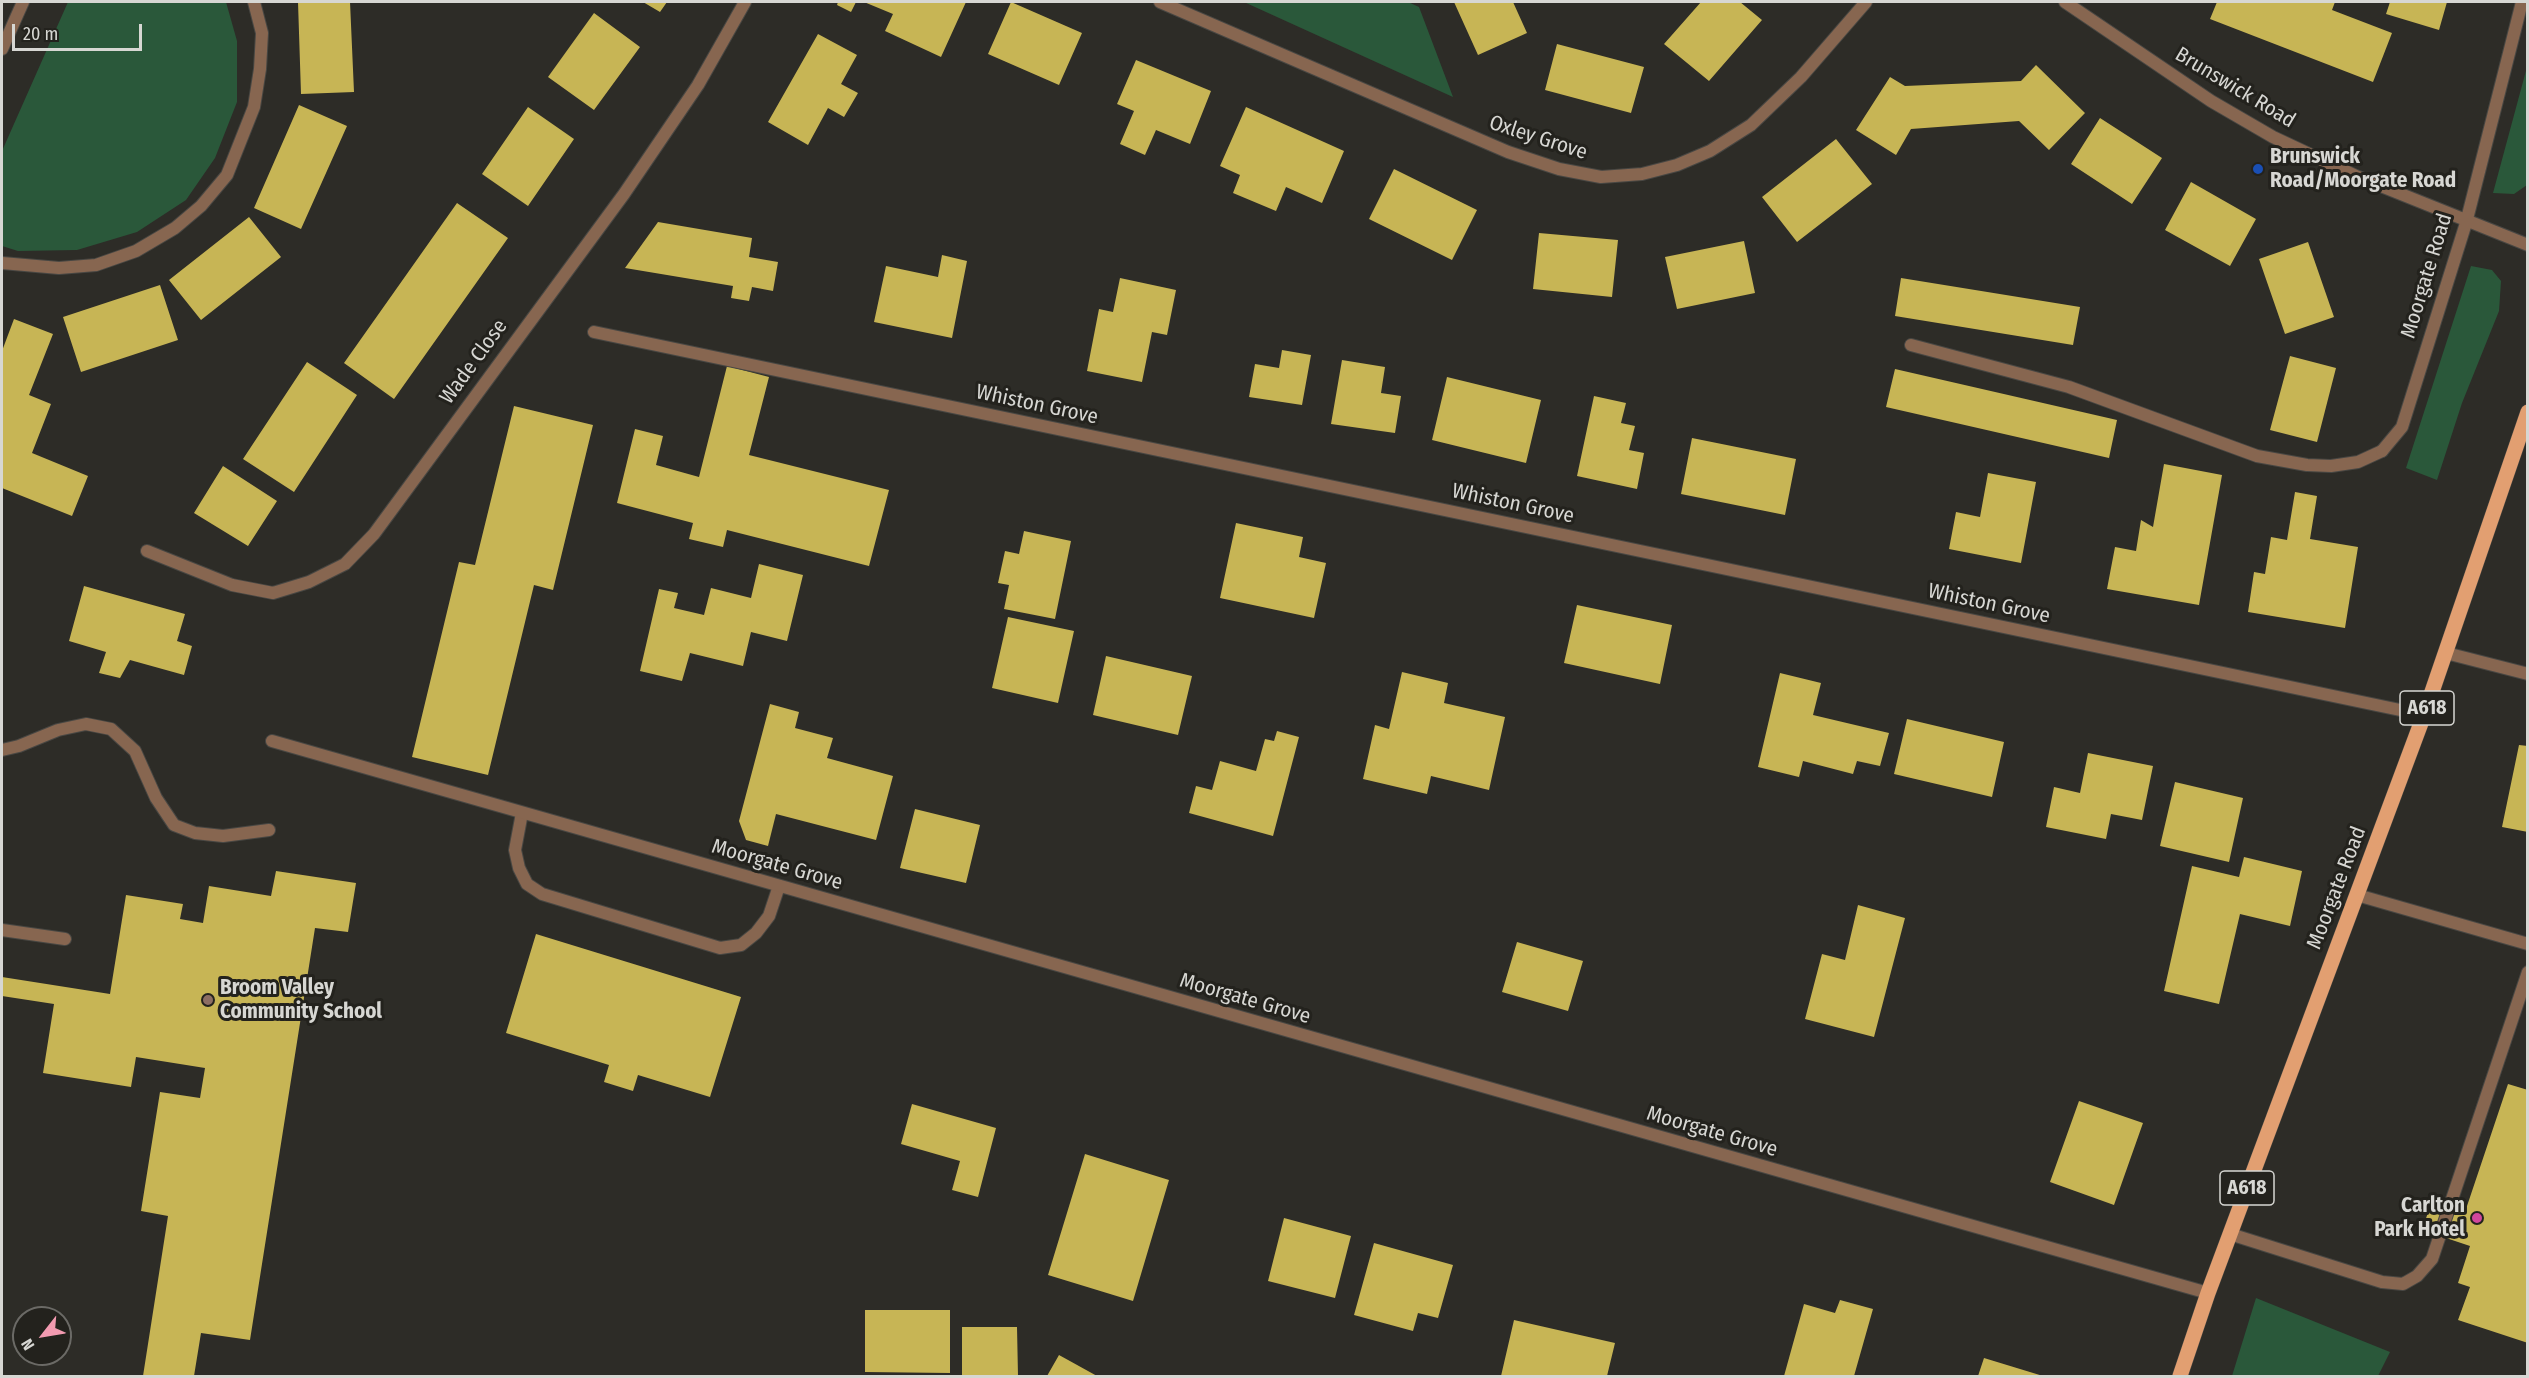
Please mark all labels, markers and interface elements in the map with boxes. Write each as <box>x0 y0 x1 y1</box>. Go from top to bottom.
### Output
scale bar <box>15 12 146 50</box>
text: 20 m <box>23 23 58 45</box>
street label: Brunswick Road <box>2170 42 2300 134</box>
street label: Oxley Grove <box>1486 110 1590 166</box>
place label: Brunswick Road/Moorgate Road <box>2270 144 2456 194</box>
marker: Brunswick Road/Moorgate Road <box>2251 162 2265 176</box>
street label: Moorgate Road <box>2396 211 2458 341</box>
street label: Wade Close <box>435 315 513 409</box>
street label: Whiston Grove <box>974 380 1100 430</box>
street label: Whiston Grove <box>1450 479 1576 529</box>
street label: Whiston Grove <box>1926 579 2052 629</box>
road number: A618 <box>2400 691 2454 725</box>
street label: Moorgate Road <box>2302 823 2372 953</box>
street label: Moorgate Grove <box>709 834 845 896</box>
street label: Moorgate Grove <box>1177 968 1313 1030</box>
place label: Broom Valley Community School <box>220 975 382 1025</box>
marker: Broom Valley Community School <box>201 993 215 1007</box>
street label: Moorgate Grove <box>1644 1101 1780 1163</box>
road number: A618 <box>2220 1171 2274 1205</box>
place label: Carlton Park Hotel <box>2374 1193 2465 1243</box>
marker: Carlton Park Hotel <box>2470 1211 2484 1225</box>
north arrow <box>12 1306 72 1366</box>
text: N <box>17 1335 38 1354</box>

